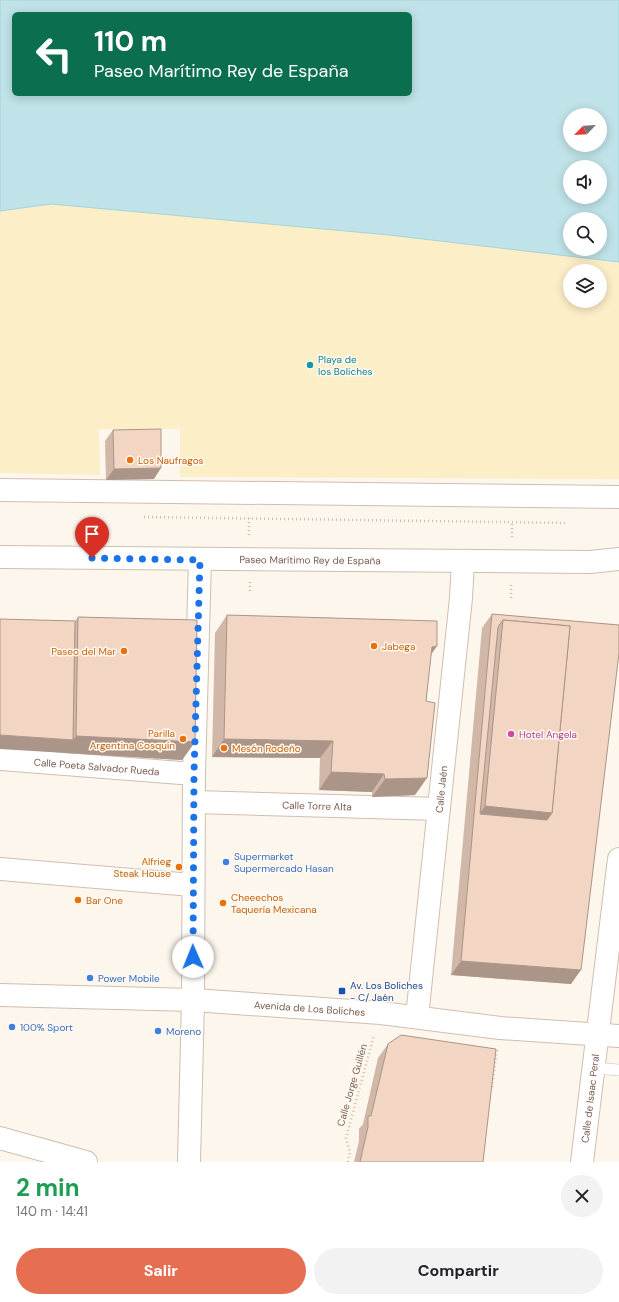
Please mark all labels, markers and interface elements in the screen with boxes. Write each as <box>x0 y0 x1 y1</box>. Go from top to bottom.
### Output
text: 110 m <box>94 23 167 60</box>
icon: left <box>28 28 80 80</box>
text: Paseo Marítimo Rey de España <box>94 59 349 83</box>
north arrow <box>563 108 607 152</box>
map controls <box>563 108 607 308</box>
button: sound <box>563 160 607 204</box>
button: search <box>563 212 607 256</box>
button: layers <box>563 264 607 308</box>
place label: Playa de los Boliches <box>318 353 373 378</box>
marker: Playa de los Boliches <box>305 360 315 370</box>
place label: Los Naufragos <box>138 454 204 467</box>
marker: Los Naufragos <box>125 455 135 465</box>
pin <box>75 517 109 558</box>
icon: arrive <box>81 523 103 545</box>
street label: Paseo Marítimo Rey de España <box>239 553 381 567</box>
place label: Jabega <box>382 640 415 653</box>
marker: Jabega <box>369 641 379 651</box>
place label: Paseo del Mar <box>51 645 116 658</box>
marker: Paseo del Mar <box>119 646 129 656</box>
place label: Parilla Argentina Cosquín <box>90 727 175 752</box>
place label: Hotel Angela <box>519 728 577 741</box>
marker: Hotel Angela <box>506 729 516 739</box>
marker: Parilla Argentina Cosquín <box>178 734 188 744</box>
place label: Mesón Rodeño <box>232 742 301 755</box>
marker: Mesón Rodeño <box>219 743 229 753</box>
street label: Calle Poeta Salvador Rueda <box>33 755 160 778</box>
street label: Calle Jaén <box>432 765 450 813</box>
street label: Calle Torre Alta <box>282 798 352 813</box>
place label: Supermarket Supermercado Hasan <box>234 850 334 875</box>
place label: Alfrieg Steak House <box>113 855 171 880</box>
marker: Supermarket Supermercado Hasan <box>221 857 231 867</box>
marker: Alfrieg Steak House <box>174 862 184 872</box>
place label: Cheeechos Taquería Mexicana <box>231 891 317 916</box>
place label: Bar One <box>86 894 123 907</box>
marker: Bar One <box>73 895 83 905</box>
marker: Cheeechos Taquería Mexicana <box>218 898 228 908</box>
position arrow <box>172 936 214 978</box>
place label: Power Mobile <box>98 972 160 985</box>
marker: Power Mobile <box>85 973 95 983</box>
place label: Av. Los Boliches - C/ Jaén <box>350 979 423 1004</box>
marker: Av. Los Boliches - C/ Jaén <box>337 986 347 996</box>
street label: Avenida de Los Boliches <box>254 998 366 1018</box>
place label: 100% Sport <box>20 1021 73 1034</box>
marker: 100% Sport <box>7 1022 17 1032</box>
place label: Moreno <box>166 1025 201 1038</box>
marker: Moreno <box>153 1026 163 1036</box>
street label: Calle Jorge Guillén <box>334 1042 370 1128</box>
street label: Calle de Isaac Peral <box>578 1053 602 1144</box>
text: 2 min <box>16 1172 79 1203</box>
button: close <box>561 1175 603 1217</box>
text: 140 m · 14:41 <box>16 1203 88 1220</box>
button: Salir <box>16 1248 306 1294</box>
button: Compartir <box>314 1248 603 1294</box>

